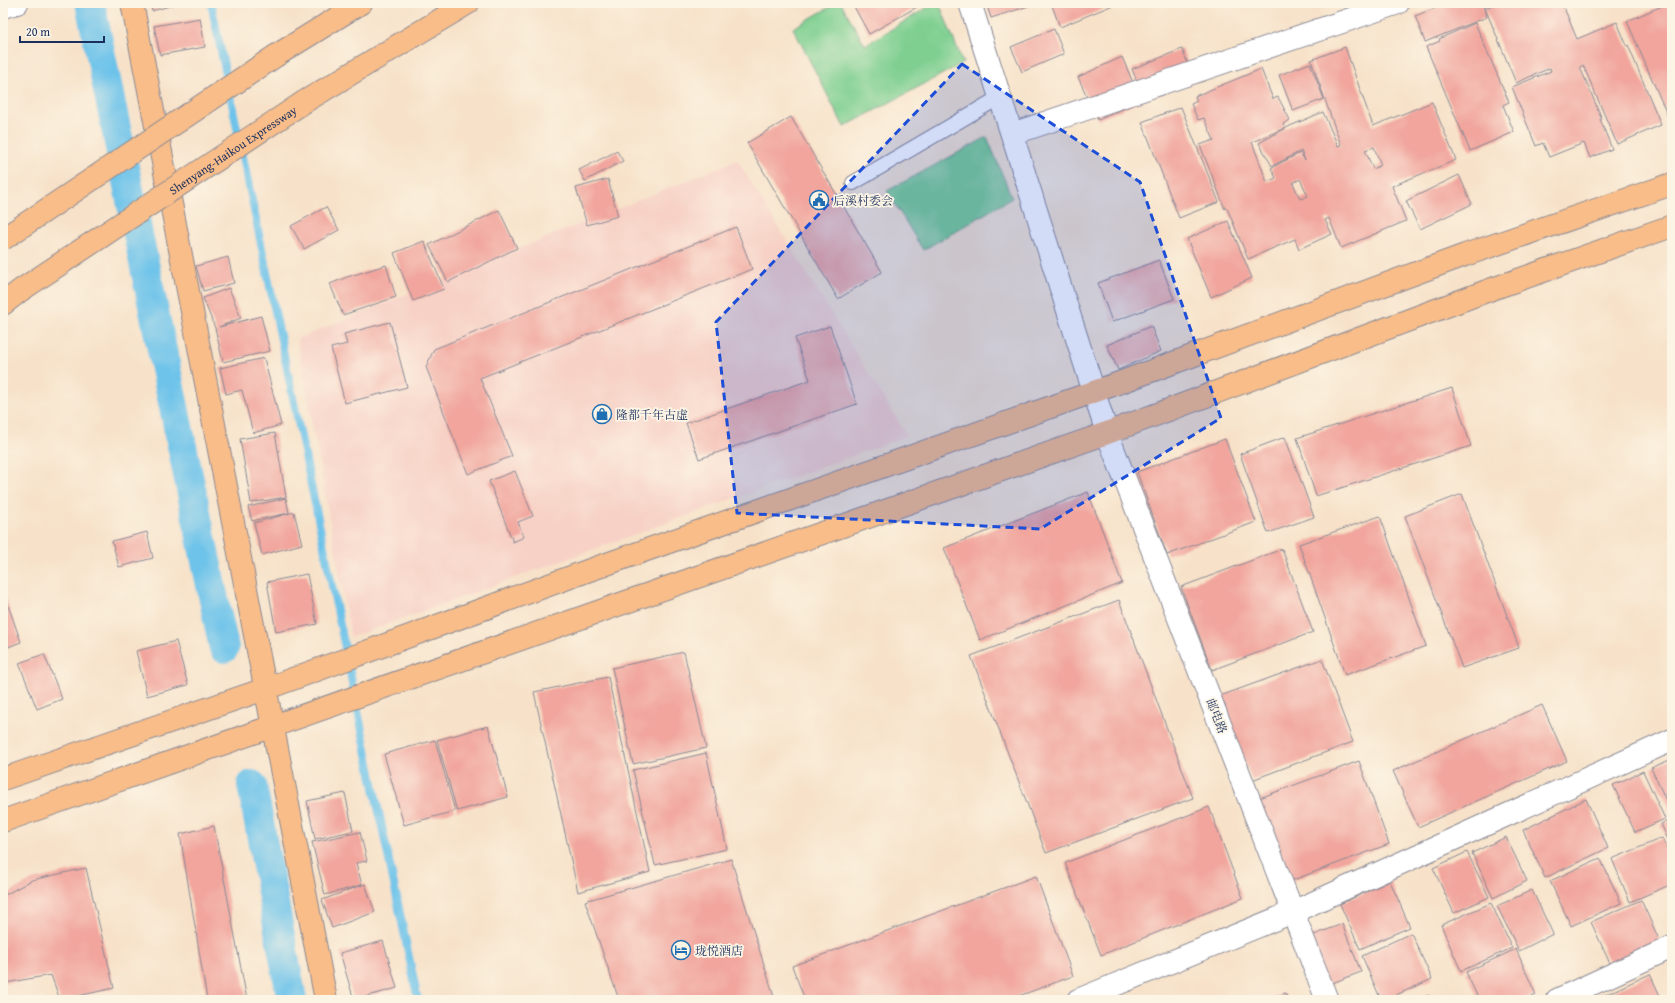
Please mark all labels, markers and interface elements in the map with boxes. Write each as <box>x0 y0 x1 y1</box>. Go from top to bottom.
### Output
scale bar <box>20 18 104 44</box>
text: 20 m <box>26 23 50 40</box>
street label: Shenyang-Haikou Expressway <box>165 101 300 198</box>
public building icon: 后溪村委会 <box>808 189 830 211</box>
place label: 后溪村委会 <box>833 192 893 209</box>
shop icon: 隆都千年古虚 <box>591 403 613 425</box>
place label: 隆都千年古虚 <box>616 406 688 423</box>
street label: 邮电路 <box>1203 696 1231 736</box>
hotel icon: 珑悦酒店 <box>670 939 692 961</box>
place label: 珑悦酒店 <box>695 942 743 959</box>

